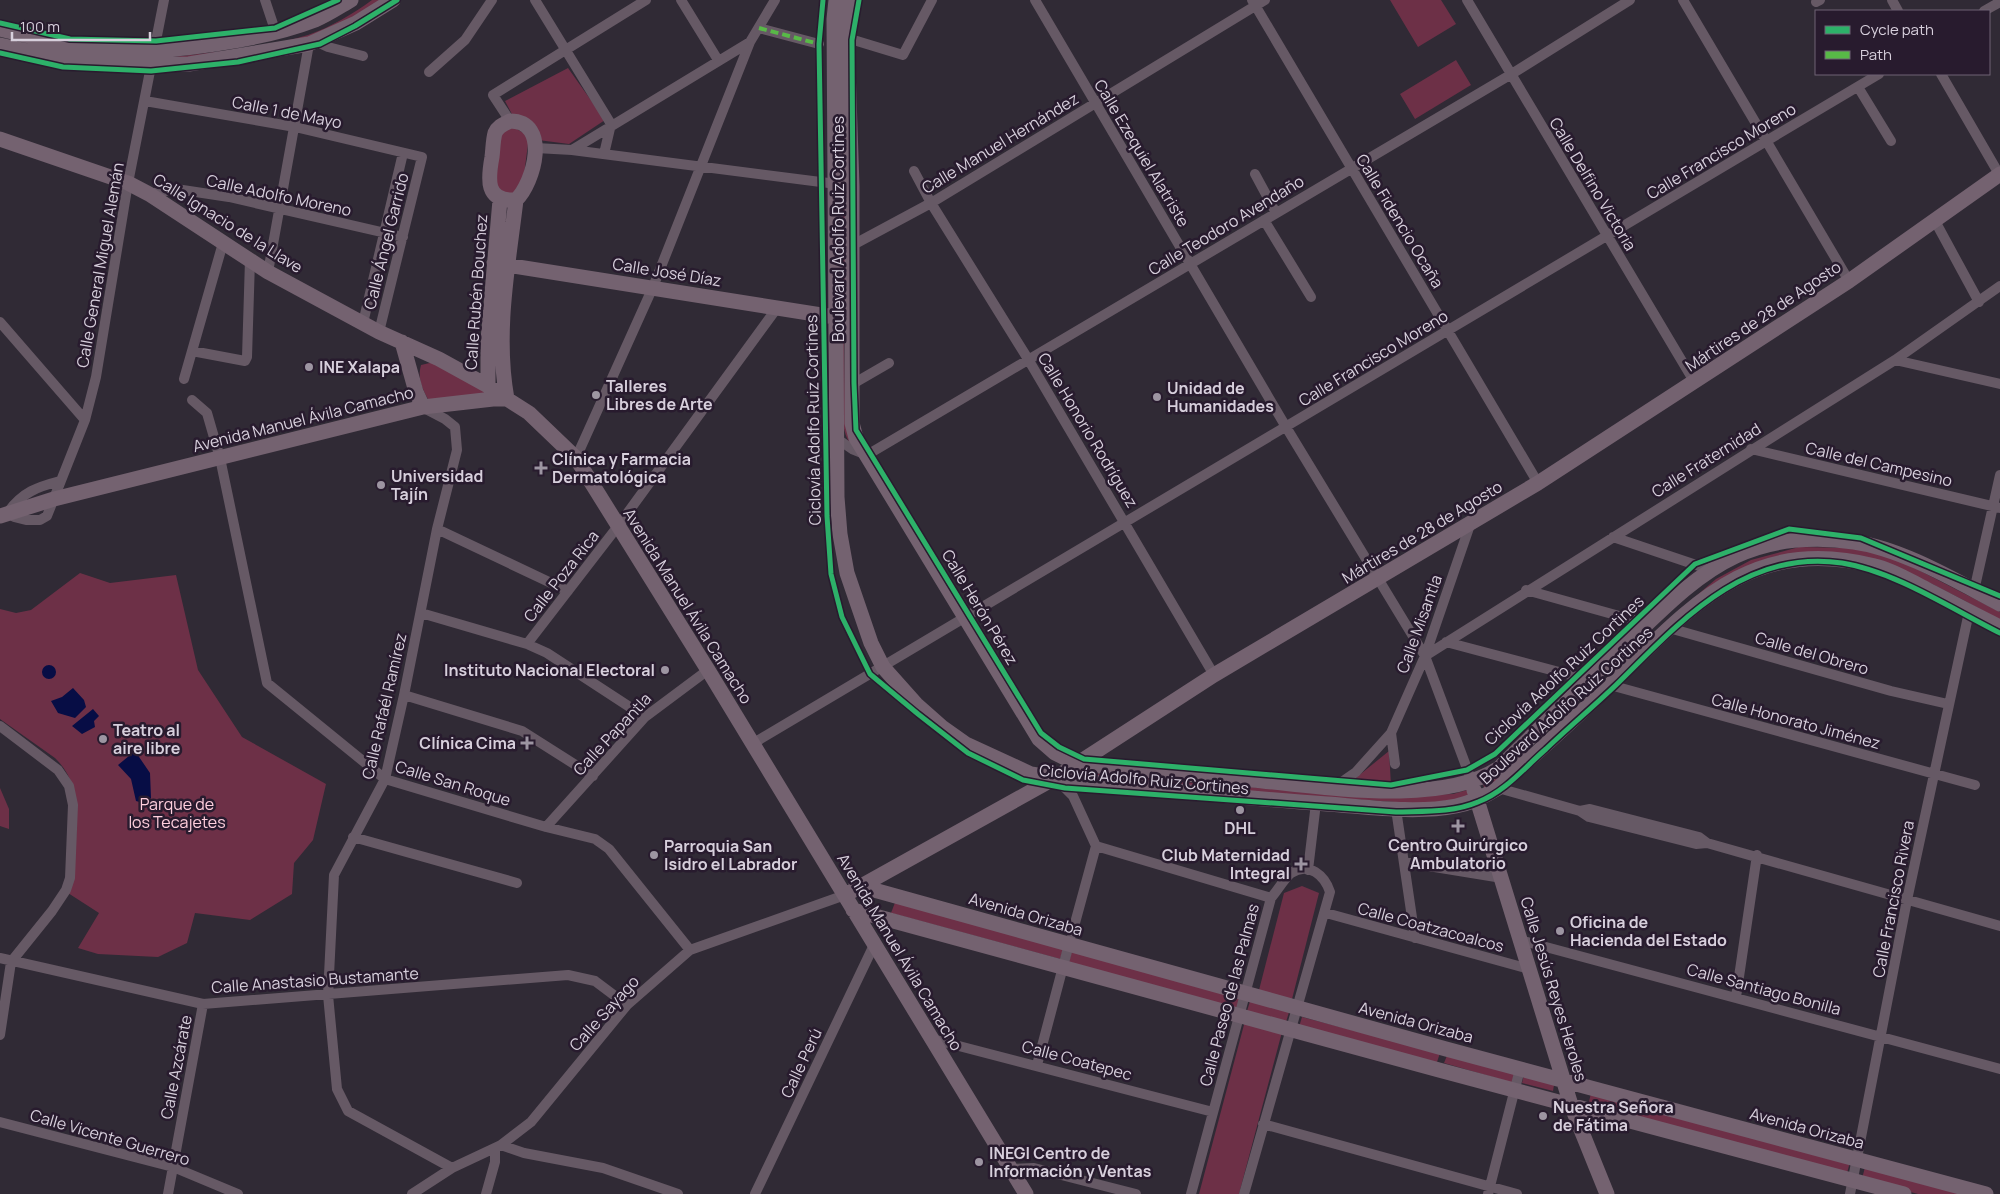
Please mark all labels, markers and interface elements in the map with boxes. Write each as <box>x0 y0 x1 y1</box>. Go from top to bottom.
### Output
scale bar <box>12 10 150 42</box>
legend <box>1815 10 1990 75</box>
text: 100 m <box>20 16 60 37</box>
text: Cycle path <box>1860 19 1934 40</box>
text: Path <box>1860 44 1892 65</box>
street label: Calle Ezequiel Alatriste <box>1089 75 1195 231</box>
street label: Calle Manuel Hernández <box>918 87 1082 199</box>
street label: Calle 1 de Mayo <box>230 91 344 133</box>
street label: Calle Francisco Moreno <box>1642 98 1800 204</box>
street label: Calle Delfino Victoria <box>1544 113 1642 255</box>
street label: Boulevard Adolfo Ruiz Cortines <box>827 116 849 342</box>
street label: Calle Fidencio Ocaña <box>1351 150 1449 292</box>
street label: Calle General Miguel Alemán <box>71 161 129 369</box>
street label: Calle Ignacio de la Llave <box>149 168 307 278</box>
street label: Calle Adolfo Moreno <box>204 169 354 221</box>
street label: Calle Ángel Garrido <box>358 170 414 312</box>
street label: Calle Teodoro Avendaño <box>1144 170 1308 280</box>
street label: Calle Rubén Bouchez <box>460 213 492 371</box>
street label: Calle José Díaz <box>611 253 723 291</box>
street label: Mártires de 28 de Agosto <box>1681 256 1845 376</box>
street label: Calle Francisco Moreno <box>1294 305 1452 411</box>
street label: Ciclovía Adolfo Ruiz Cortines <box>800 315 826 525</box>
street label: Calle Honorio Rodríguez <box>1033 348 1143 512</box>
place label: INE Xalapa <box>319 356 400 378</box>
marker: INE Xalapa <box>303 361 315 373</box>
place label: Talleres Libres de Arte <box>606 375 713 415</box>
place label: Unidad de Humanidades <box>1167 377 1274 417</box>
street label: Avenida Manuel Ávila Camacho <box>190 381 416 457</box>
marker: Talleres Libres de Arte <box>590 389 602 401</box>
marker: Unidad de Humanidades <box>1151 391 1163 403</box>
street label: Calle Fraternidad <box>1647 418 1765 502</box>
street label: Calle del Campesino <box>1803 436 1955 492</box>
place label: Clínica y Farmacia Dermatológica <box>552 448 691 488</box>
marker: Clínica y Farmacia Dermatológica <box>534 461 548 475</box>
place label: Universidad Tajín <box>391 465 483 505</box>
street label: Mártires de 28 de Agosto <box>1338 475 1506 589</box>
marker: Universidad Tajín <box>375 479 387 491</box>
street label: Avenida Manuel Ávila Camacho <box>619 504 757 708</box>
street label: Calle Poza Rica <box>518 526 604 626</box>
street label: Calle Herón Pérez <box>937 545 1023 669</box>
street label: Calle Misantla <box>1391 572 1447 676</box>
street label: Ciclovía Adolfo Ruiz Cortines <box>1480 590 1648 750</box>
street label: Boulevard Adolfo Ruiz Cortines <box>1475 621 1657 789</box>
street label: Calle del Obrero <box>1753 626 1871 680</box>
street label: Calle Rafaél Ramírez <box>356 631 412 781</box>
place label: Instituto Nacional Electoral <box>444 659 655 681</box>
marker: Instituto Nacional Electoral <box>659 664 671 676</box>
street label: Calle Papantla <box>568 688 656 780</box>
street label: Calle Honorato Jiménez <box>1709 688 1883 754</box>
place label: Teatro al aire libre <box>113 719 181 759</box>
place label: Clínica Cima <box>419 732 516 754</box>
marker: Teatro al aire libre <box>97 733 109 745</box>
marker: Clínica Cima <box>520 736 534 750</box>
street label: Calle San Roque <box>393 755 513 811</box>
street label: Ciclovía Adolfo Ruiz Cortines <box>1038 759 1250 799</box>
park label: Parque de los Tecajetes <box>128 793 226 833</box>
marker: DHL <box>1234 804 1246 816</box>
place label: DHL <box>1224 817 1256 839</box>
marker: Centro Quirúrgico Ambulatorio <box>1451 819 1465 833</box>
street label: Calle Francisco Rivera <box>1867 819 1919 979</box>
place label: Centro Quirúrgico Ambulatorio <box>1388 834 1528 874</box>
place label: Parroquia San Isidro el Labrador <box>664 835 797 875</box>
place label: Club Maternidad Integral <box>1162 844 1290 884</box>
marker: Parroquia San Isidro el Labrador <box>648 849 660 861</box>
street label: Avenida Manuel Ávila Camacho <box>832 849 968 1055</box>
marker: Club Maternidad Integral <box>1294 857 1308 871</box>
street label: Avenida Orizaba <box>966 887 1086 941</box>
street label: Calle Jesús Reyes Heroles <box>1515 894 1593 1084</box>
street label: Calle Coatzacoalcos <box>1355 897 1507 957</box>
street label: Calle Paseo de las Palmas <box>1194 901 1264 1089</box>
place label: Oficina de Hacienda del Estado <box>1570 911 1727 951</box>
marker: Oficina de Hacienda del Estado <box>1554 925 1566 937</box>
street label: Calle Santiago Bonilla <box>1685 958 1843 1020</box>
street label: Calle Anastasio Bustamante <box>211 962 419 998</box>
street label: Calle Sayago <box>564 970 644 1056</box>
street label: Avenida Orizaba <box>1356 996 1476 1048</box>
street label: Calle Azcárate <box>155 1013 197 1121</box>
street label: Calle Perú <box>775 1025 827 1101</box>
street label: Calle Coatepec <box>1020 1035 1135 1085</box>
place label: Nuestra Señora de Fátima <box>1553 1096 1674 1136</box>
street label: Avenida Orizaba <box>1747 1102 1867 1154</box>
street label: Calle Vicente Guerrero <box>28 1104 192 1170</box>
marker: Nuestra Señora de Fátima <box>1537 1110 1549 1122</box>
place label: INEGI Centro de Información y Ventas <box>989 1142 1152 1182</box>
marker: INEGI Centro de Información y Ventas <box>973 1156 985 1168</box>

